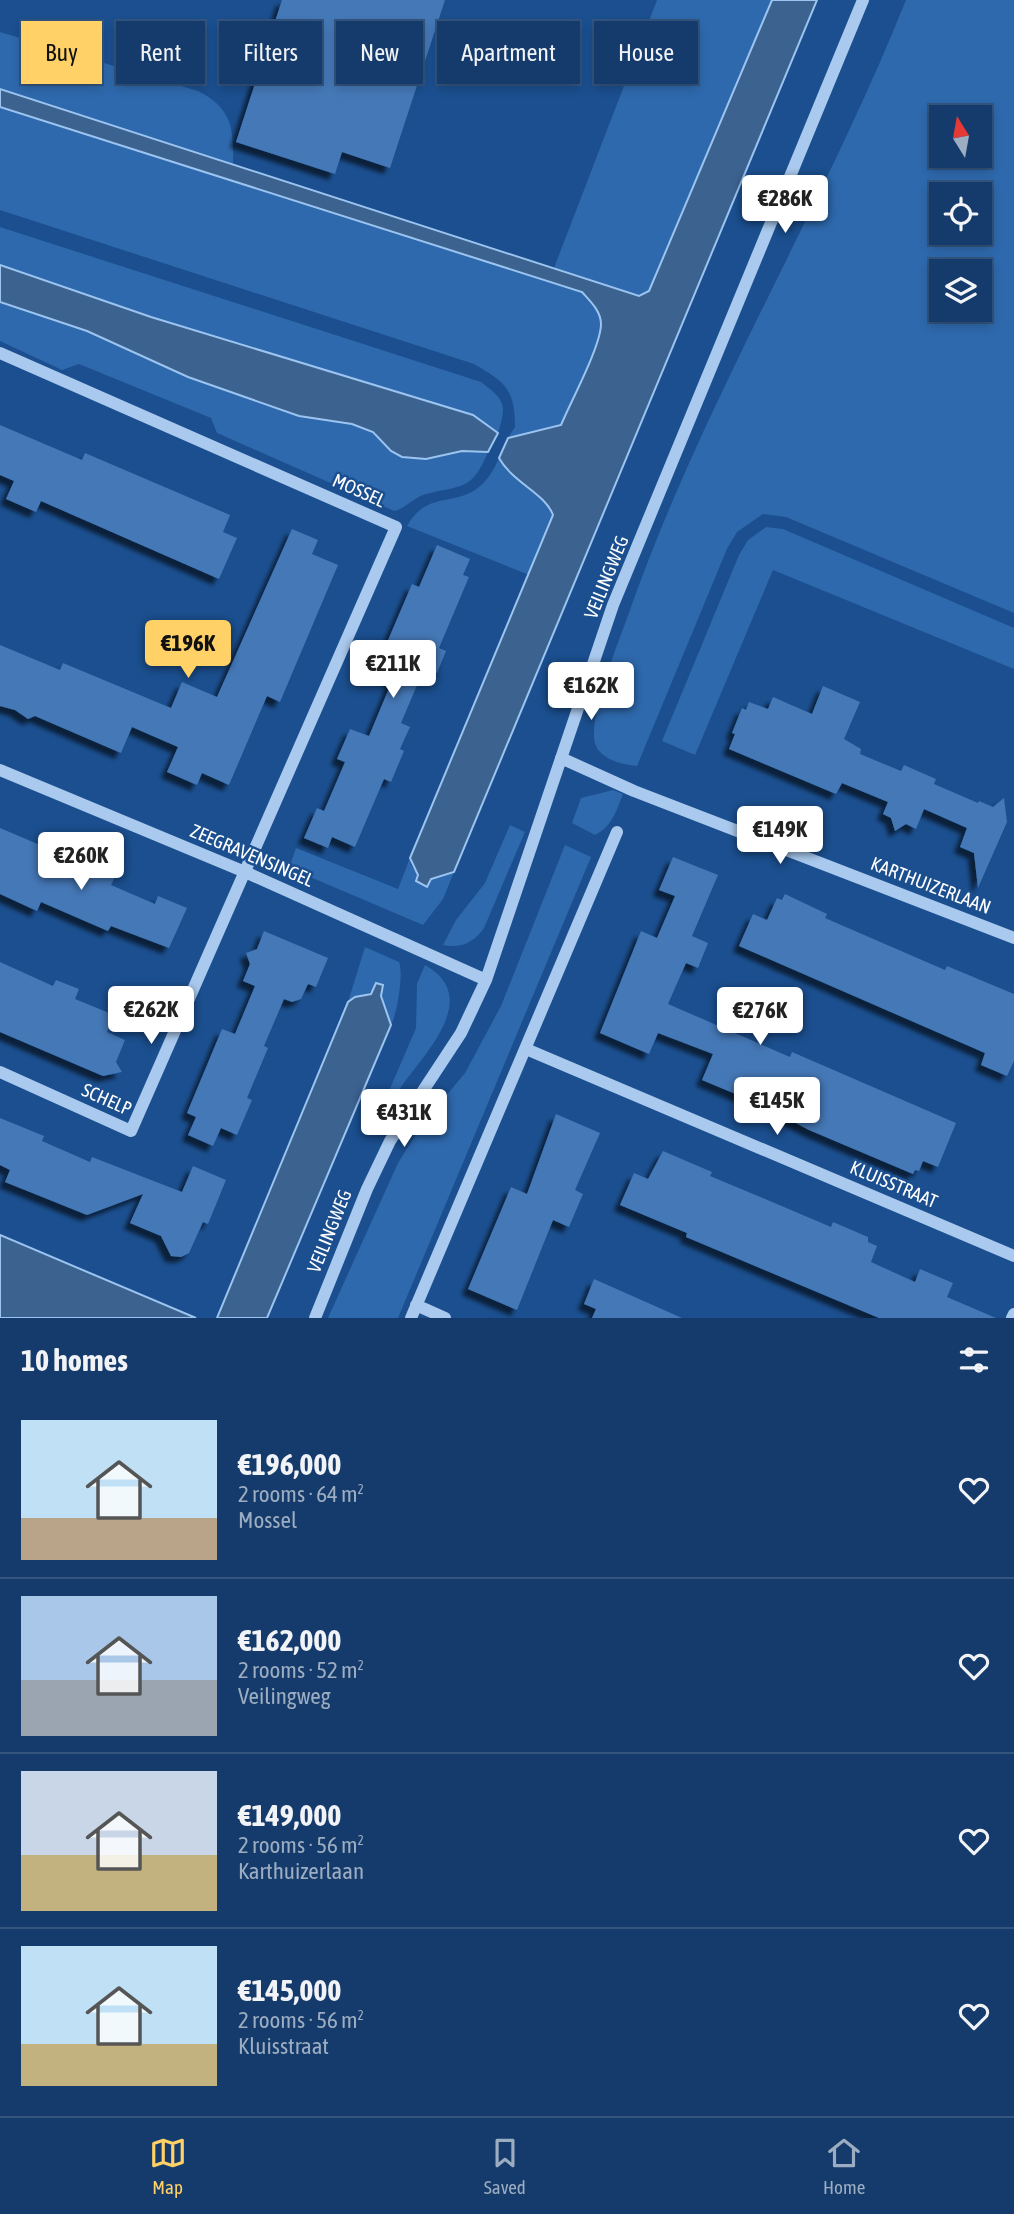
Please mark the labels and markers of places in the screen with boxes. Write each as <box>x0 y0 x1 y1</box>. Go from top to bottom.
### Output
pin: €286K <box>736 176 834 235</box>
pin: €196K <box>139 620 237 680</box>
pin: €211K <box>344 640 442 700</box>
pin: €162K <box>542 662 640 722</box>
pin: €149K <box>731 806 829 866</box>
pin: €260K <box>32 832 130 892</box>
pin: €262K <box>102 986 200 1046</box>
pin: €276K <box>711 988 809 1047</box>
pin: €145K <box>728 1078 826 1137</box>
pin: €431K <box>355 1090 453 1149</box>

